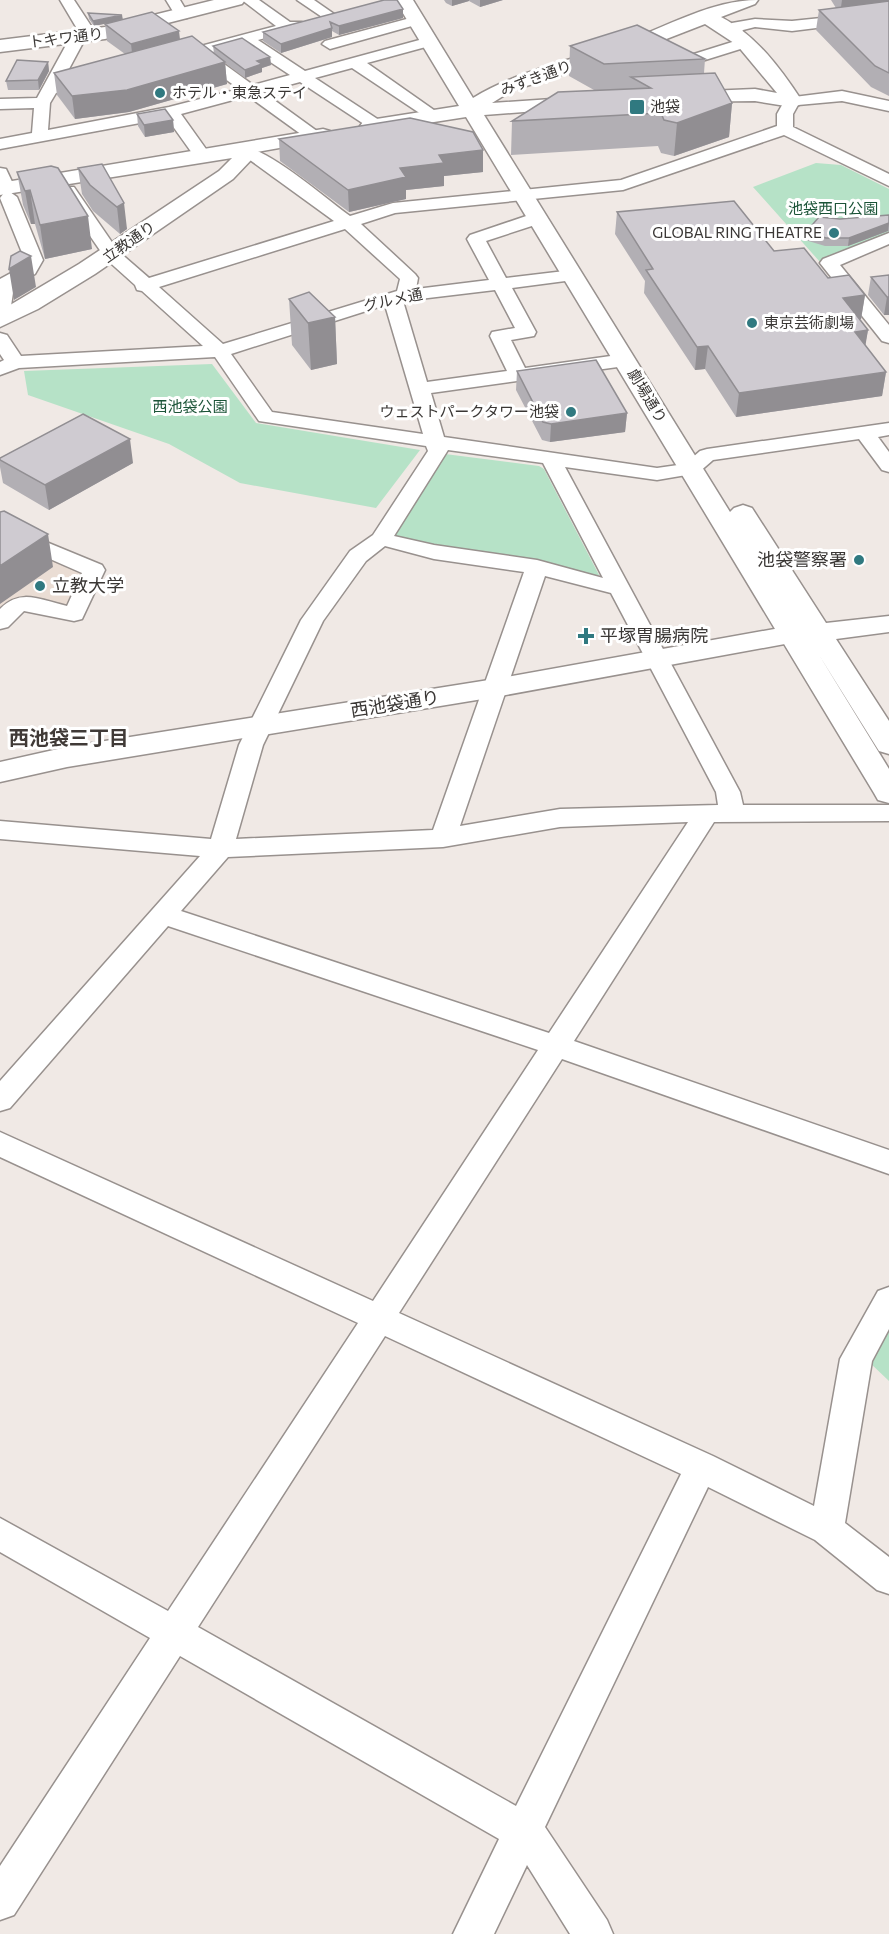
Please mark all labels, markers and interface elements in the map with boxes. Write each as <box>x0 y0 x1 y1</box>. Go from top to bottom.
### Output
street label: トキワ通り <box>28 24 104 51</box>
street label: みずき通り <box>497 56 574 98</box>
place label: ホテル・東急ステイ <box>172 83 307 101</box>
marker: ホテル・東急ステイ <box>153 86 167 100</box>
place label: 池袋 <box>650 97 680 115</box>
marker: 池袋 <box>628 98 646 116</box>
park label: 池袋西口公園 <box>788 199 878 217</box>
street label: 立教通り <box>99 217 158 266</box>
place label: GLOBAL RING THEATRE <box>652 223 822 241</box>
marker: GLOBAL RING THEATRE <box>827 226 841 240</box>
street label: グルメ通 <box>362 284 424 314</box>
place label: 東京芸術劇場 <box>764 313 854 331</box>
marker: 東京芸術劇場 <box>745 316 759 330</box>
street label: 劇場通り <box>625 365 671 426</box>
park label: 西池袋公園 <box>152 397 228 415</box>
place label: ウェストパークタワー池袋 <box>380 402 559 420</box>
marker: ウェストパークタワー池袋 <box>564 405 578 419</box>
place label: 池袋警察署 <box>757 548 847 570</box>
marker: 池袋警察署 <box>852 553 866 567</box>
place label: 立教大学 <box>52 574 124 596</box>
marker: 立教大学 <box>33 579 47 593</box>
place label: 平塚胃腸病院 <box>600 624 708 646</box>
marker: 平塚胃腸病院 <box>577 627 595 645</box>
street label: 西池袋通り <box>349 685 441 721</box>
district label: 西池袋三丁目 <box>9 725 129 749</box>

